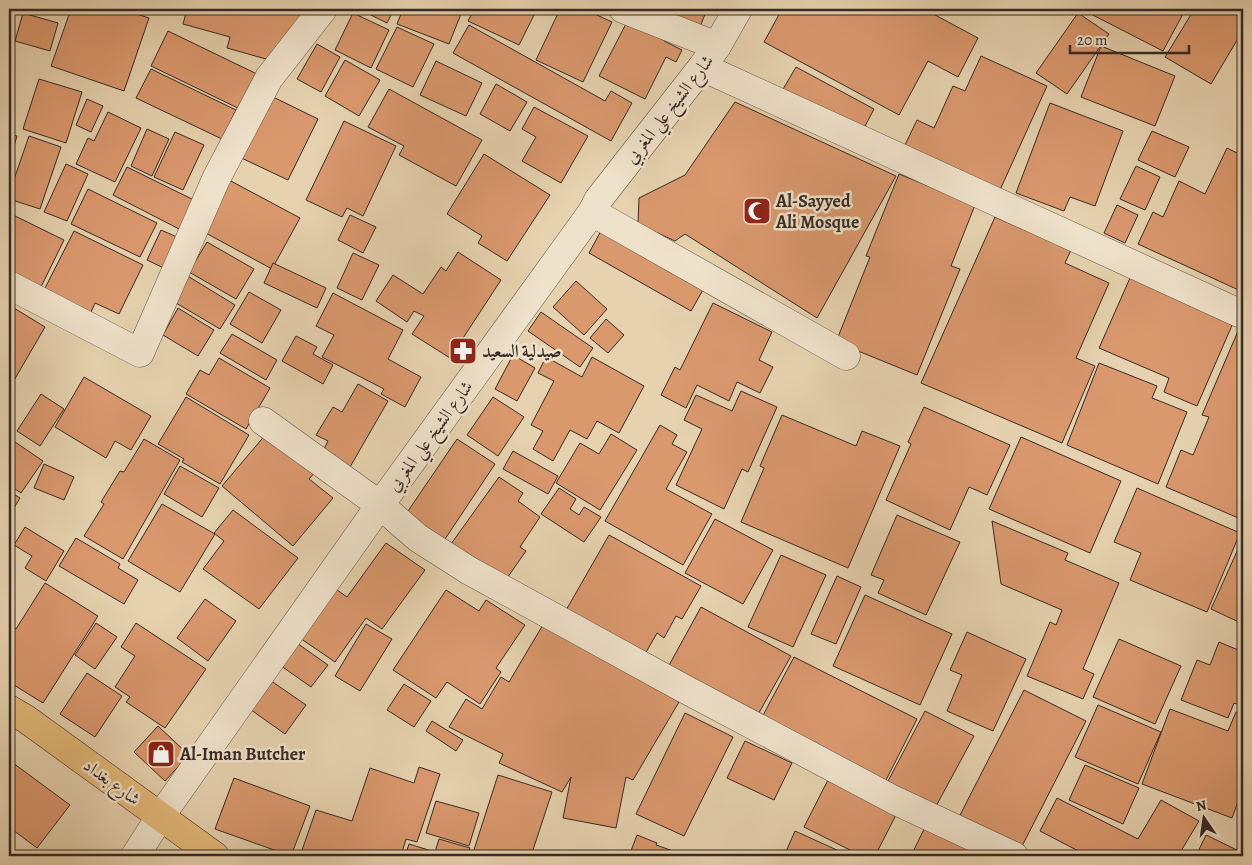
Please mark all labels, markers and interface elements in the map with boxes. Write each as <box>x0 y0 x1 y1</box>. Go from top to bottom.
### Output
scale bar <box>1070 22 1188 54</box>
text: 20 m <box>1077 30 1108 50</box>
street label: شارع الشيخ علي المغربي <box>619 50 723 171</box>
place label: Al-Sayyed Ali Mosque <box>775 189 859 234</box>
mosque icon: Al-Sayyed Ali Mosque <box>742 196 772 226</box>
pharmacy icon: صيدلية السعيد <box>448 336 478 366</box>
place label: صيدلية السعيد <box>482 339 562 363</box>
street label: شارع الشيخ علي المغربي <box>382 376 483 499</box>
shop icon: Al-Iman Butcher <box>146 739 176 769</box>
place label: Al-Iman Butcher <box>179 742 306 766</box>
street label: شارع بغداد <box>77 753 145 813</box>
north arrow <box>1180 792 1230 842</box>
text: N <box>1194 795 1208 816</box>

